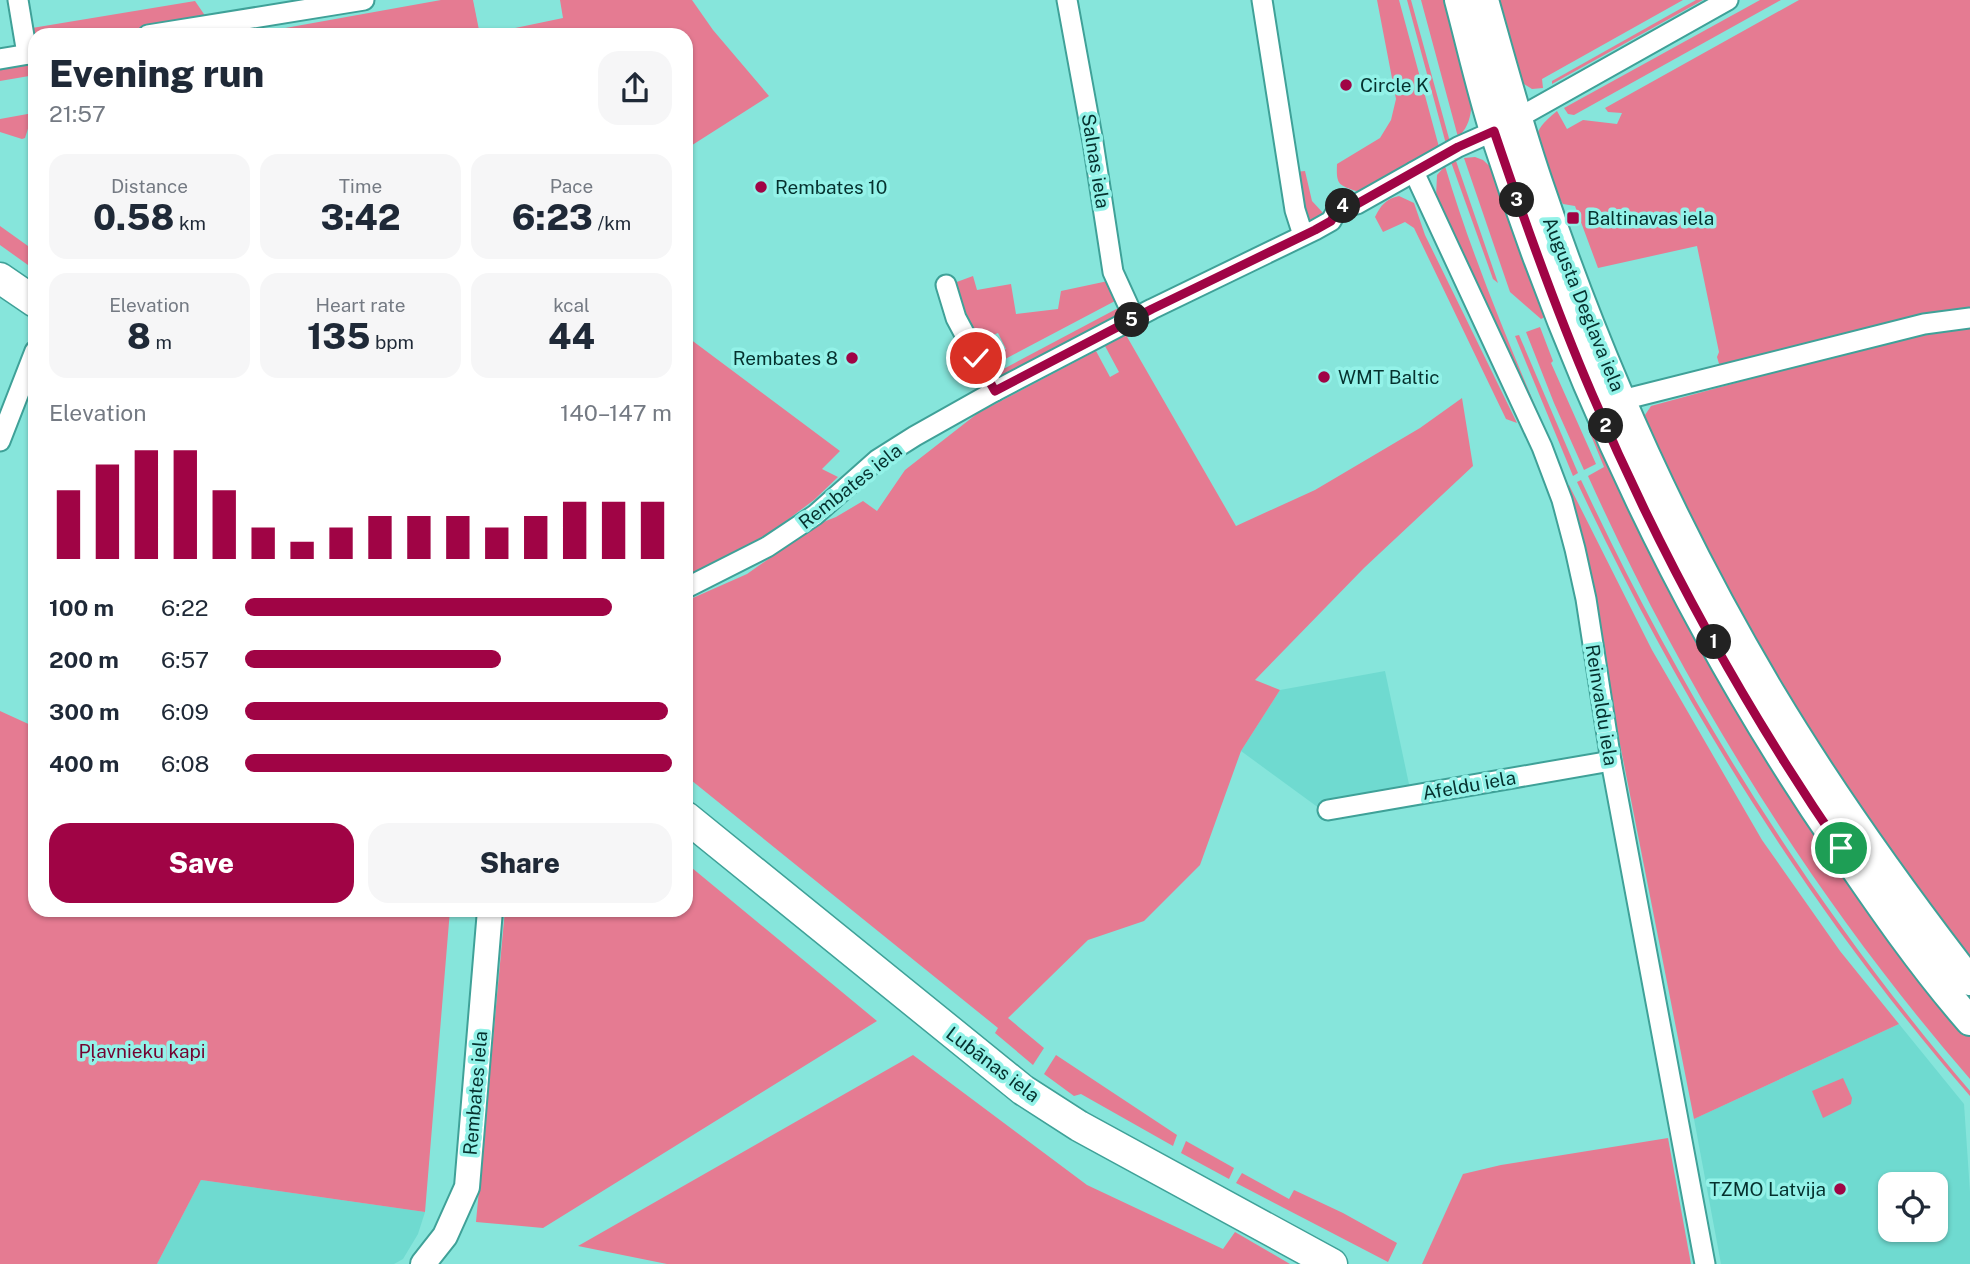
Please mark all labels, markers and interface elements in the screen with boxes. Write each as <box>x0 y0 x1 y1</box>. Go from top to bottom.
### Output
text: Evening run <box>49 51 264 96</box>
button: share <box>598 51 672 125</box>
place label: Circle K <box>1360 74 1429 96</box>
marker: Circle K <box>1338 77 1354 93</box>
text: 21:57 <box>49 100 106 127</box>
street label: Salnas iela <box>1078 112 1114 210</box>
text: Distance <box>111 175 188 197</box>
text: Time <box>339 175 382 197</box>
text: Pace <box>550 175 593 197</box>
place label: Rembates 10 <box>775 176 887 198</box>
marker: Rembates 10 <box>753 179 769 195</box>
pin: 3 <box>1500 182 1534 218</box>
pin: 4 <box>1326 188 1360 224</box>
text: 3 <box>1510 188 1523 210</box>
text: 4 <box>1336 194 1349 216</box>
text: 0.58 <box>93 197 174 238</box>
text: 3:42 <box>320 197 401 238</box>
text: 6:23 <box>512 197 593 238</box>
place label: Baltinavas iela <box>1587 207 1714 229</box>
marker: Baltinavas iela <box>1565 210 1581 226</box>
text: km <box>174 212 206 234</box>
text: /km <box>593 212 631 234</box>
street label: Augusta Deglava iela <box>1539 213 1629 395</box>
text: Elevation <box>109 294 190 316</box>
text: Heart rate <box>316 294 405 316</box>
text: kcal <box>553 294 590 316</box>
pin: 5 <box>1114 302 1150 338</box>
text: 5 <box>1125 308 1138 330</box>
text: 8 <box>127 316 151 357</box>
text: 135 <box>307 316 370 357</box>
text: 44 <box>548 316 595 357</box>
pin <box>946 328 1006 388</box>
text: m <box>151 331 172 353</box>
text: bpm <box>370 331 414 353</box>
icon: check <box>957 339 995 377</box>
place label: Rembates 8 <box>733 347 838 369</box>
marker: Rembates 8 <box>844 350 860 366</box>
place label: WMT Baltic <box>1338 366 1440 388</box>
marker: WMT Baltic <box>1316 369 1332 385</box>
text: Elevation <box>49 399 147 426</box>
text: 140–147 m <box>560 399 672 426</box>
pin: 2 <box>1588 408 1624 444</box>
text: 2 <box>1599 414 1612 436</box>
street label: Rembates iela <box>794 439 906 533</box>
text: 100 m <box>49 594 114 621</box>
text: 6:22 <box>161 594 208 621</box>
pin: 1 <box>1696 624 1732 660</box>
text: 1 <box>1709 630 1718 652</box>
street label: Reinvaldu iela <box>1582 643 1622 767</box>
text: 200 m <box>49 646 119 673</box>
text: 6:57 <box>161 646 209 673</box>
text: 300 m <box>49 698 120 725</box>
text: 6:09 <box>161 698 209 725</box>
text: 400 m <box>49 750 119 777</box>
text: 6:08 <box>161 750 209 777</box>
street label: Afeldu iela <box>1421 766 1517 804</box>
pin <box>1811 818 1871 878</box>
button: Save <box>49 823 354 903</box>
button: Share <box>368 823 672 903</box>
icon: arrive <box>1822 829 1860 867</box>
street label: Lubānas iela <box>942 1022 1044 1106</box>
street label: Rembates iela <box>459 1030 491 1156</box>
park label: Pļavnieku kapi <box>79 1040 206 1062</box>
map controls <box>1878 1172 1948 1242</box>
button: locate <box>1878 1172 1948 1242</box>
place label: TZMO Latvija <box>1709 1178 1826 1200</box>
marker: TZMO Latvija <box>1832 1181 1848 1197</box>

